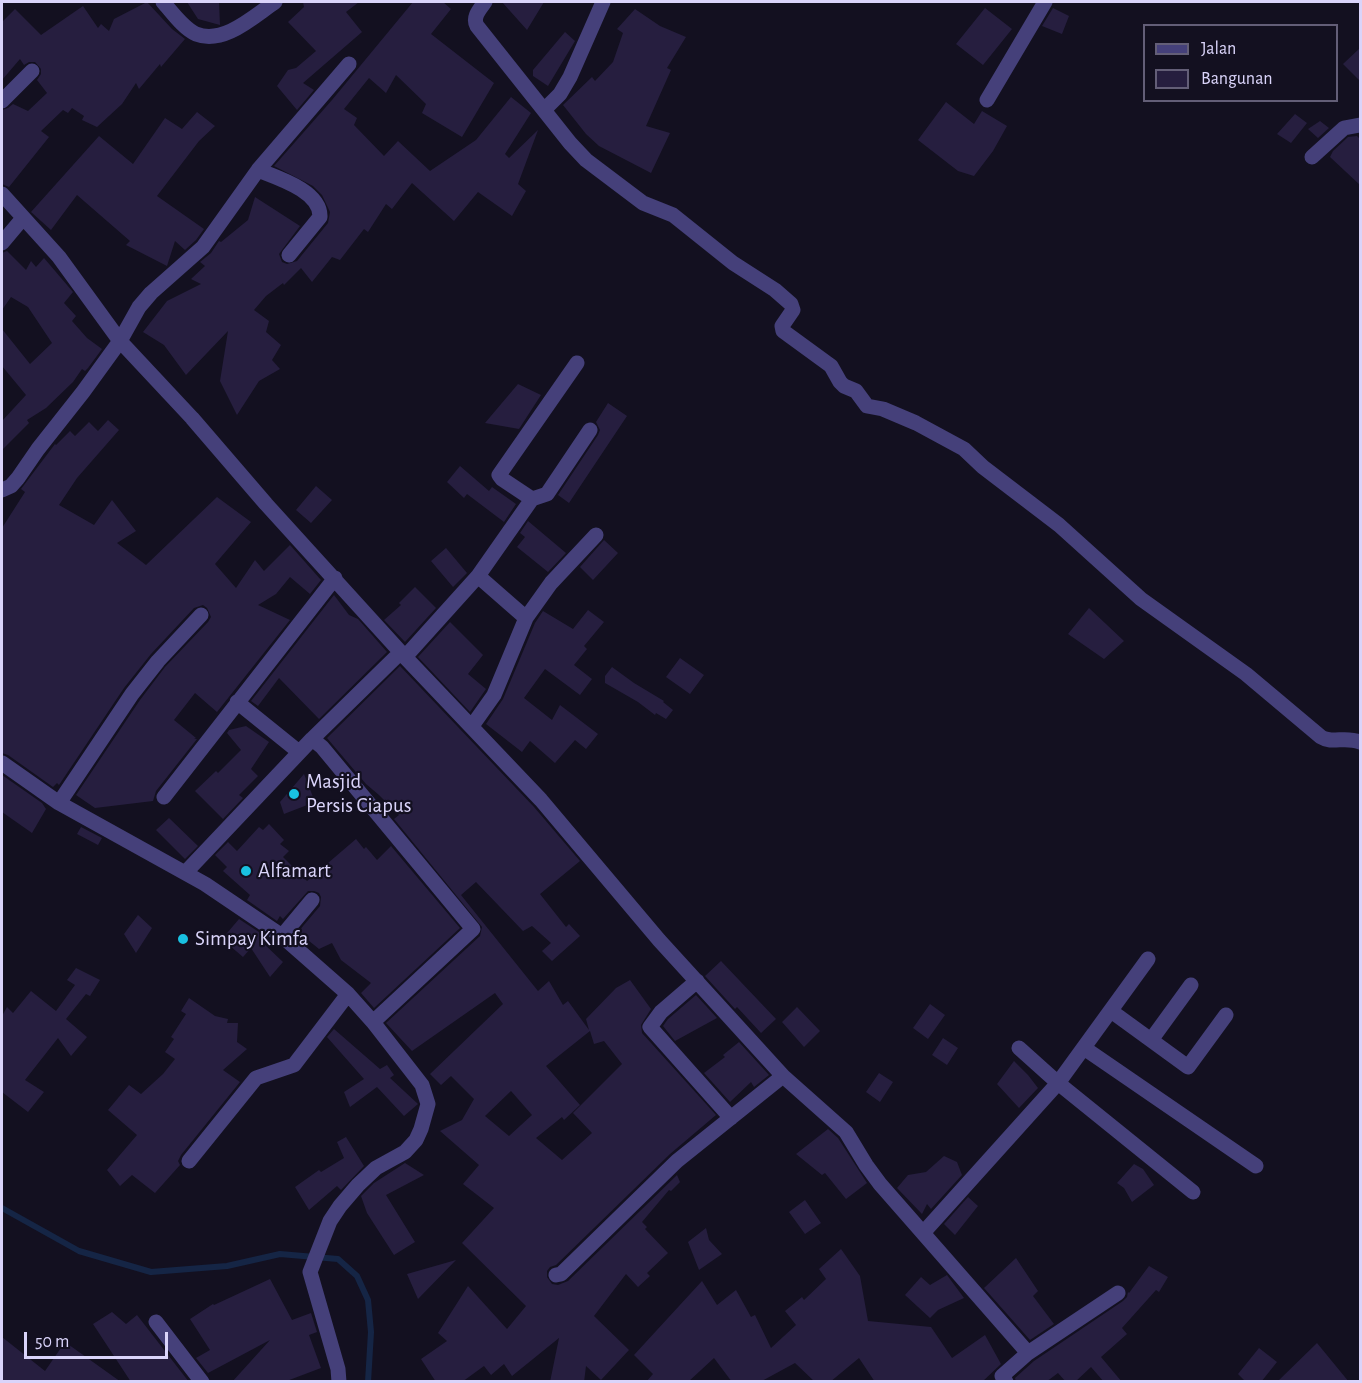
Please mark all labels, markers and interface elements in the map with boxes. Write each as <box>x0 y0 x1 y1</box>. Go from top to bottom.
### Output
legend <box>1143 24 1338 102</box>
text: Jalan <box>1201 40 1236 58</box>
text: Bangunan <box>1201 70 1273 88</box>
place label: Masjid Persis Ciapus <box>306 769 411 819</box>
marker: Masjid Persis Ciapus <box>287 787 301 801</box>
place label: Alfamart <box>258 858 331 884</box>
marker: Alfamart <box>239 864 253 878</box>
place label: Simpay Kimfa <box>195 926 308 952</box>
marker: Simpay Kimfa <box>176 932 190 946</box>
scale bar <box>27 1320 171 1358</box>
text: 50 m <box>35 1333 69 1351</box>

